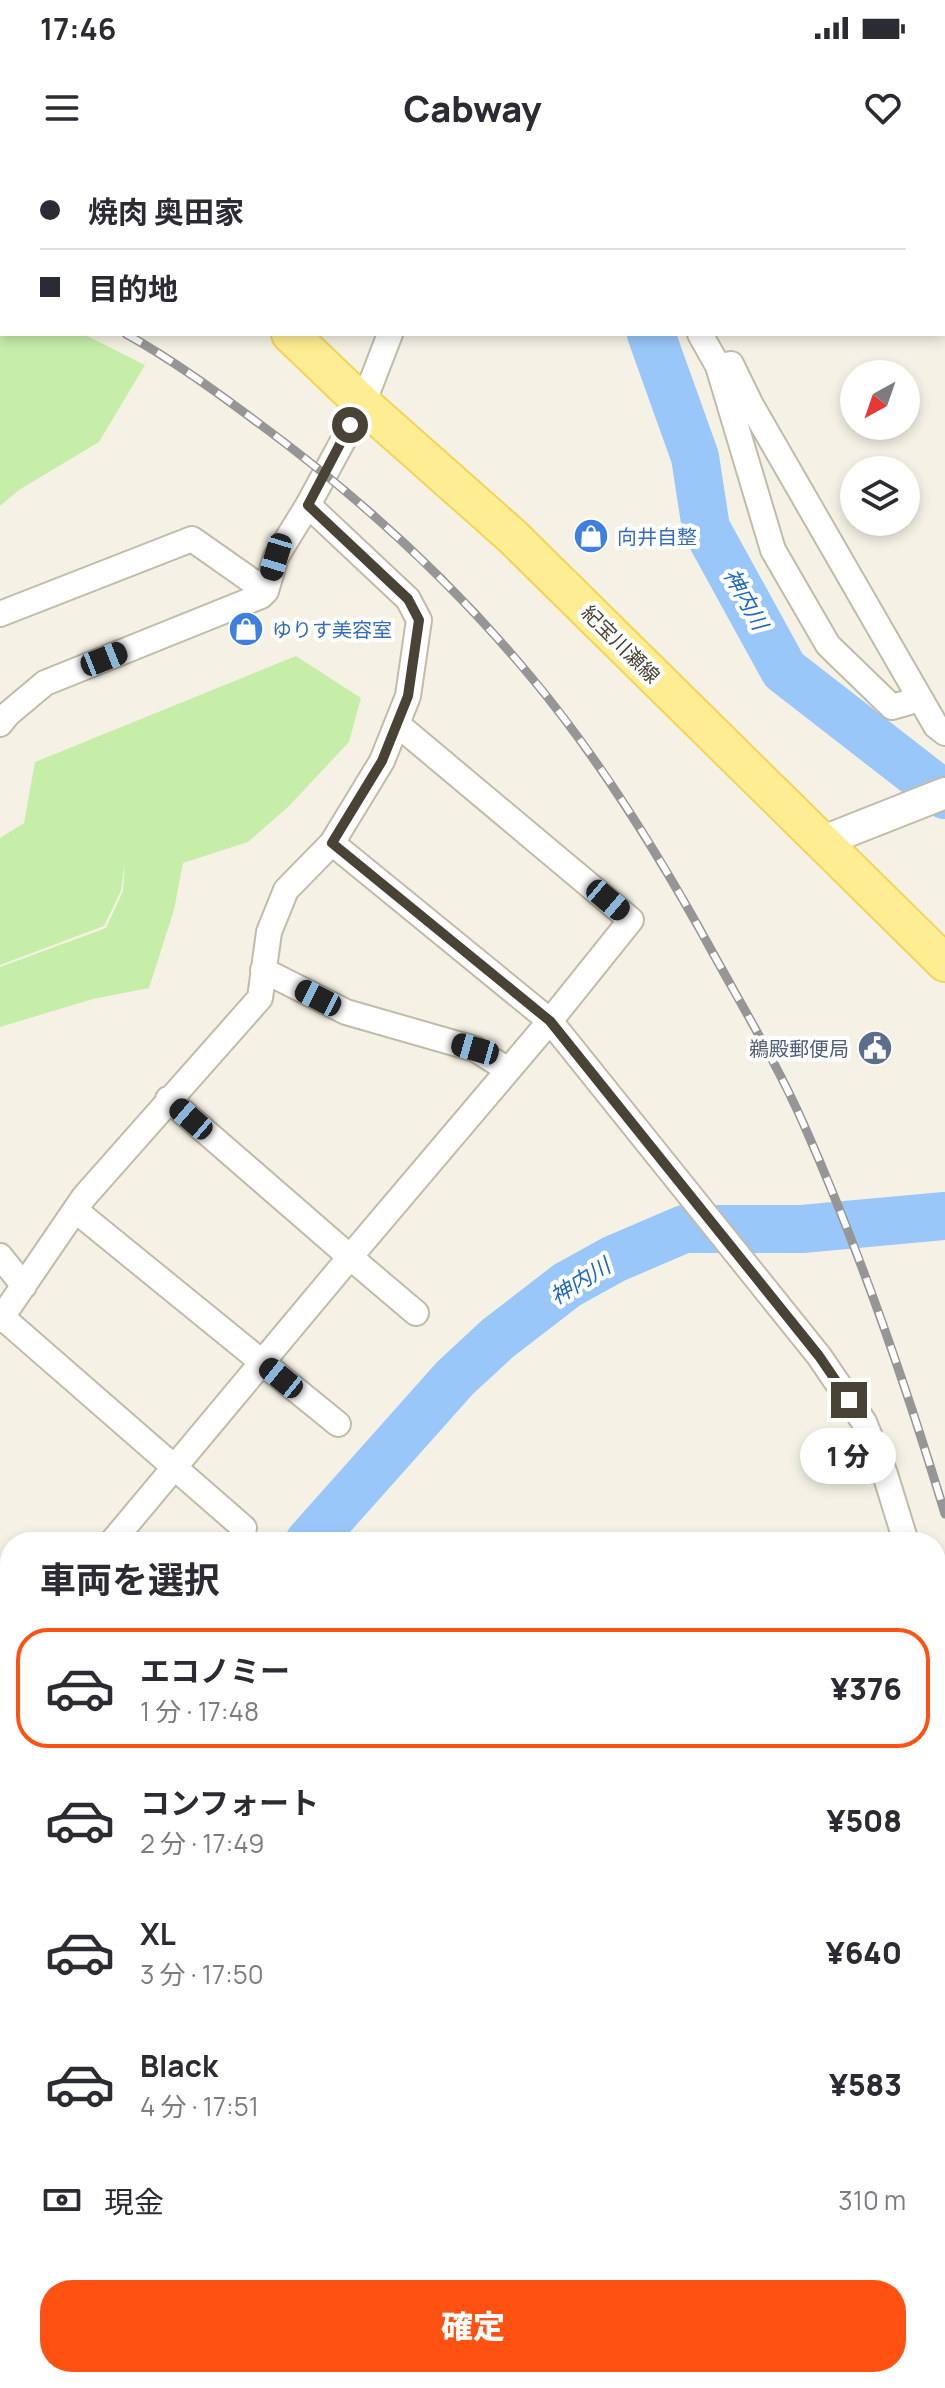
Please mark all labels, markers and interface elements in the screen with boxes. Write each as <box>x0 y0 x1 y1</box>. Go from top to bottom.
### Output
text: 17:46 <box>40 8 116 49</box>
text: Cabway <box>403 84 542 133</box>
icon: menu <box>40 86 84 130</box>
icon: heart <box>861 86 905 130</box>
text: 焼肉 奥田家 <box>88 191 244 232</box>
text: 目的地 <box>88 268 178 309</box>
north arrow <box>840 360 920 440</box>
map controls <box>840 360 920 536</box>
route start <box>332 407 368 443</box>
button: layers <box>840 456 920 536</box>
shop icon: 向井自整 <box>572 517 610 555</box>
place label: 向井自整 <box>617 523 697 550</box>
car <box>258 531 294 583</box>
water label: 神内川 <box>717 563 776 637</box>
street label: 紀宝川瀬線 <box>576 599 666 689</box>
shop icon: ゆりす美容室 <box>227 610 265 648</box>
place label: ゆりす美容室 <box>272 616 392 643</box>
car <box>77 639 131 679</box>
car <box>582 875 634 925</box>
car <box>291 976 345 1020</box>
public building icon: 鵜殿郵便局 <box>856 1029 894 1067</box>
car <box>449 1031 501 1067</box>
place label: 鵜殿郵便局 <box>749 1035 849 1062</box>
car <box>165 1094 217 1144</box>
water label: 神内川 <box>544 1250 618 1311</box>
car <box>255 1354 307 1402</box>
route end <box>831 1382 867 1418</box>
callout: 1 分 <box>801 1428 897 1484</box>
text: 1 分 <box>826 1438 870 1474</box>
text: 車両を選択 <box>40 1555 220 1604</box>
text: エコノミー <box>140 1650 290 1691</box>
icon: car <box>44 1652 116 1724</box>
text: ¥376 <box>830 1668 902 1709</box>
text: 1 分 · 17:48 <box>140 1693 259 1729</box>
text: コンフォート <box>140 1782 319 1823</box>
icon: car <box>44 1784 116 1856</box>
text: ¥508 <box>827 1800 902 1841</box>
text: 2 分 · 17:49 <box>140 1825 264 1861</box>
text: XL <box>140 1913 176 1954</box>
icon: car <box>44 1916 116 1988</box>
text: ¥640 <box>826 1932 902 1973</box>
text: 3 分 · 17:50 <box>140 1956 264 1992</box>
text: Black <box>140 2045 218 2086</box>
icon: car <box>44 2048 116 2120</box>
text: ¥583 <box>829 2064 902 2105</box>
text: 4 分 · 17:51 <box>140 2088 259 2124</box>
icon: cash <box>40 2178 84 2222</box>
text: 現金 <box>104 2181 164 2222</box>
text: 310 m <box>838 2182 906 2218</box>
button: 確定 <box>40 2280 906 2372</box>

